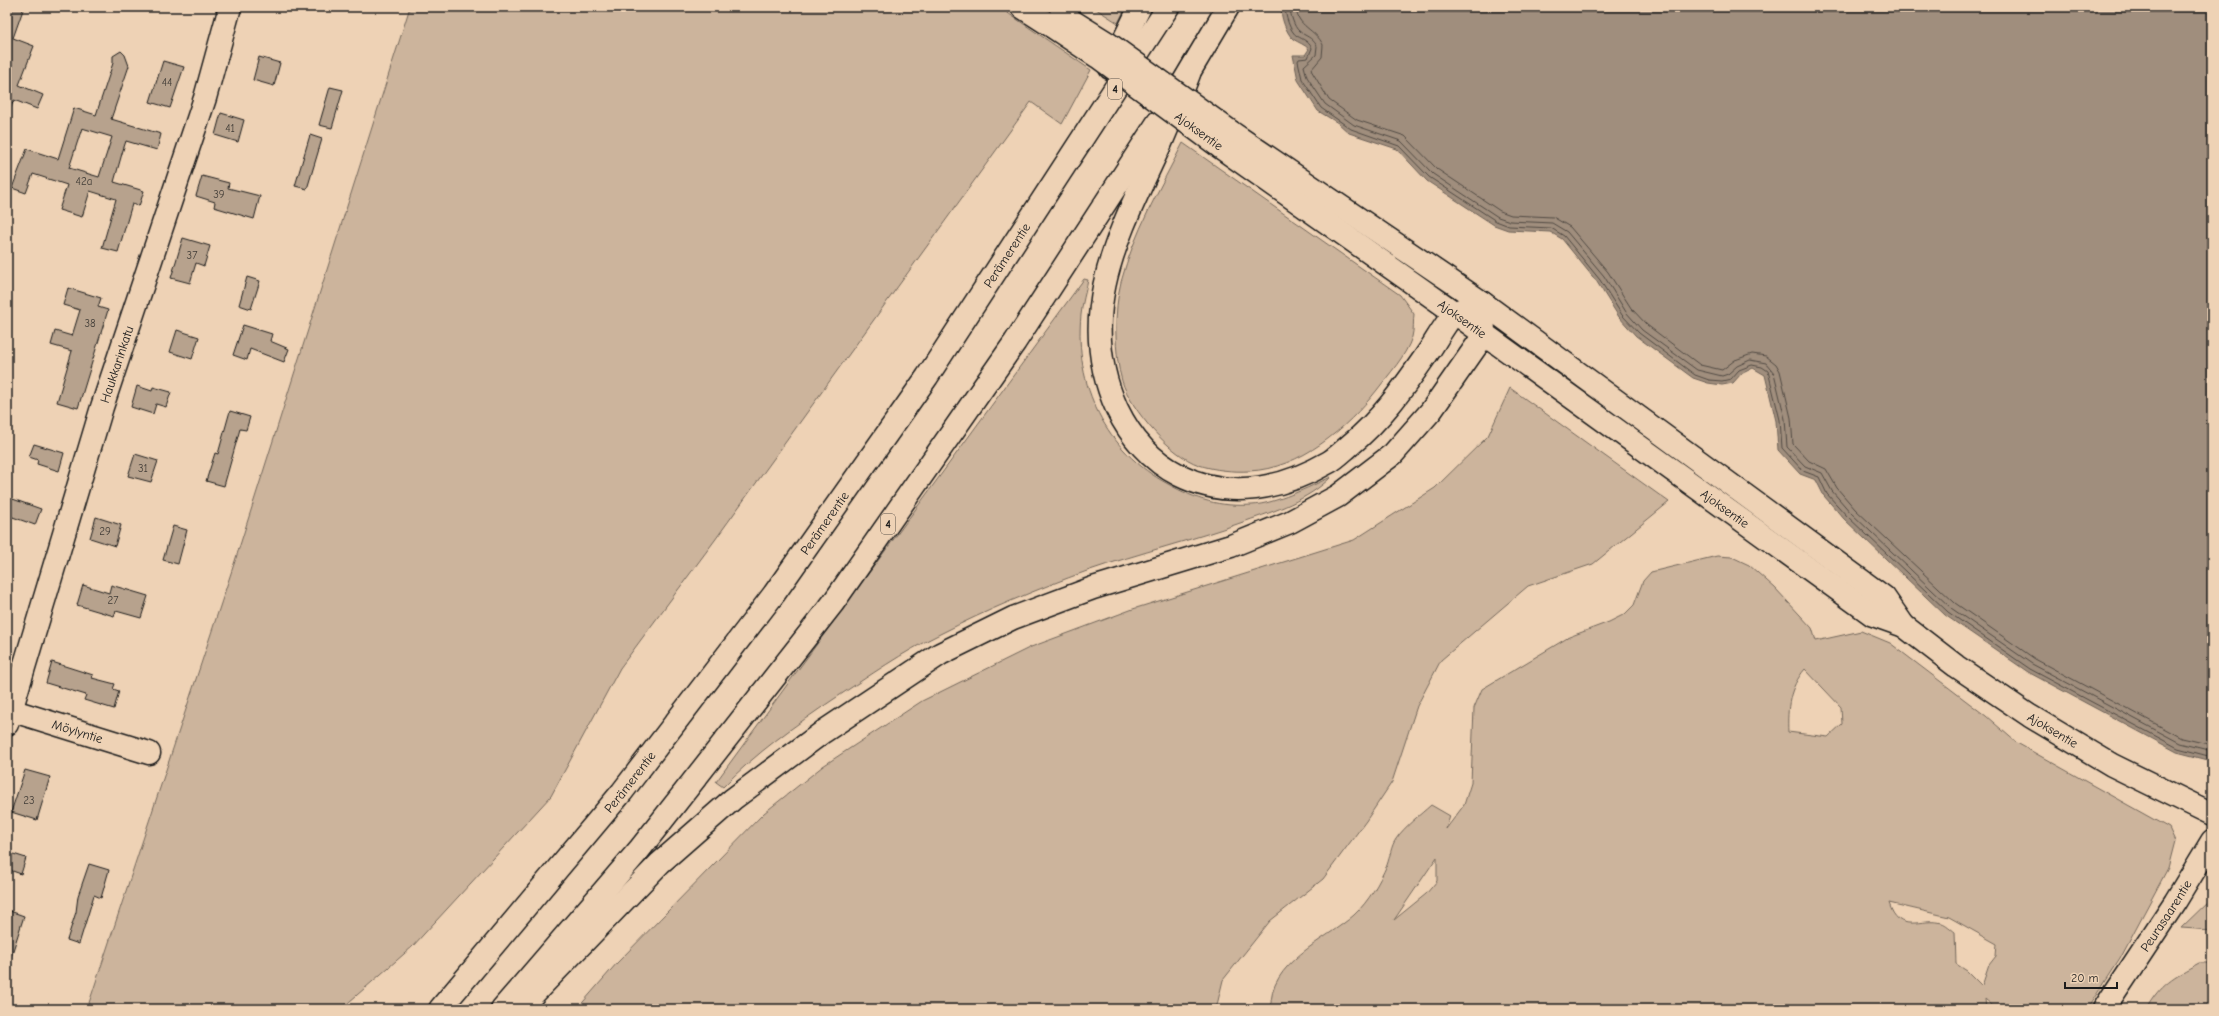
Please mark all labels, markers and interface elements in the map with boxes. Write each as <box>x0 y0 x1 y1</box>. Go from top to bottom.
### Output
house number: 44 <box>162 76 172 89</box>
road number: 4 <box>1108 79 1122 99</box>
street label: Ajoksentie <box>1172 108 1226 154</box>
house number: 41 <box>225 122 235 135</box>
house number: 42a <box>76 175 92 188</box>
house number: 39 <box>213 188 225 201</box>
street label: Perämerentie <box>980 220 1033 290</box>
house number: 37 <box>187 249 197 262</box>
street label: Ajoksentie <box>1435 296 1490 341</box>
house number: 38 <box>84 317 96 330</box>
street label: Haukkarinkatu <box>96 324 136 405</box>
house number: 31 <box>138 462 148 475</box>
street label: Ajoksentie <box>1698 486 1753 531</box>
street label: Perämerentie <box>797 488 852 557</box>
road number: 4 <box>881 514 895 534</box>
house number: 29 <box>99 525 111 538</box>
house number: 27 <box>108 594 118 607</box>
street label: Ajoksentie <box>2025 709 2081 751</box>
street label: Möylyntie <box>50 716 105 746</box>
street label: Perämerentie <box>601 748 659 815</box>
house number: 23 <box>23 794 35 807</box>
street label: Peurasaarentie <box>2137 877 2194 954</box>
scale bar <box>2065 964 2117 990</box>
text: 20 m <box>2071 971 2099 985</box>

